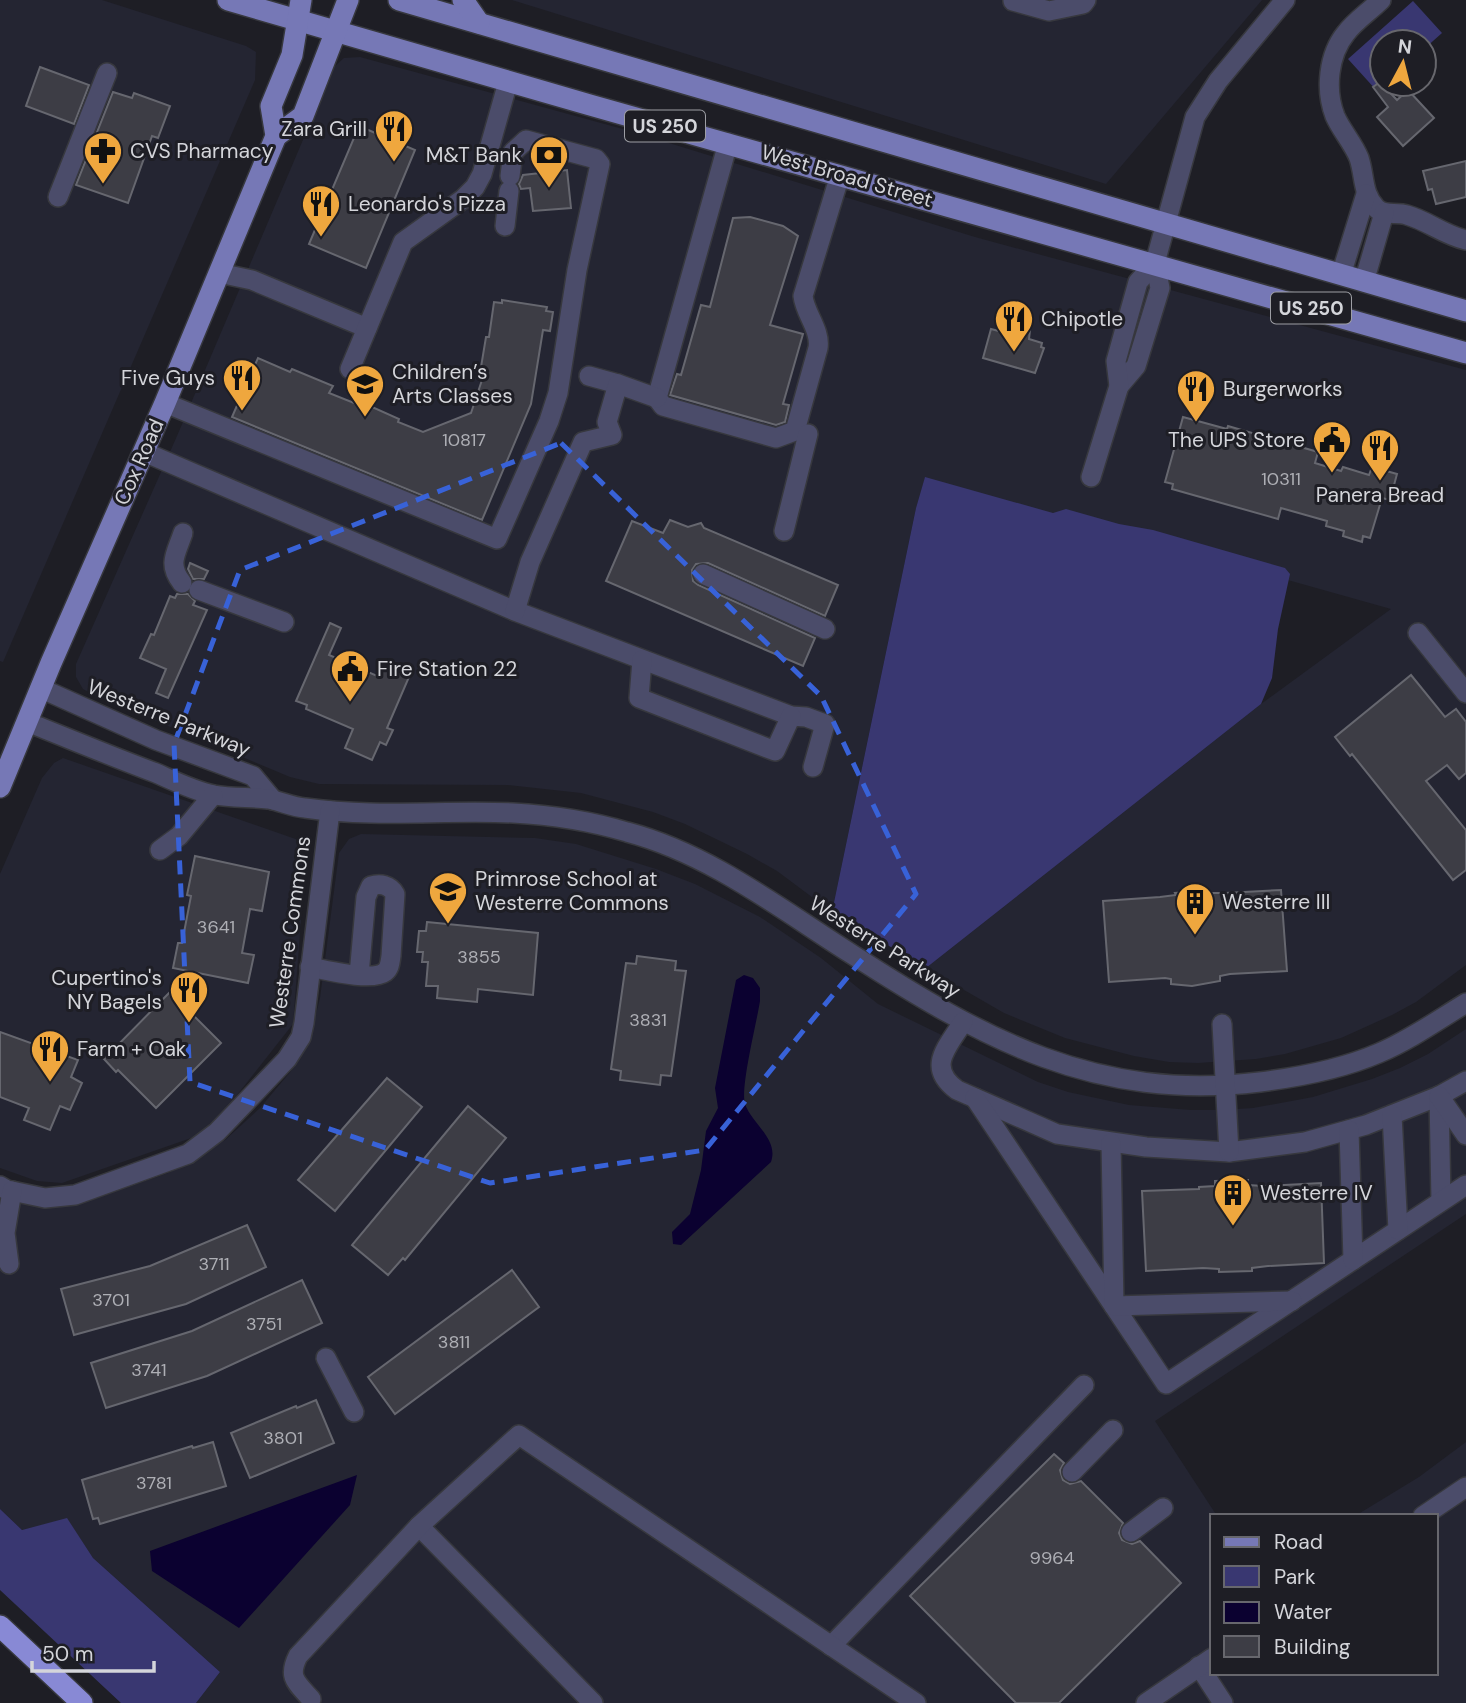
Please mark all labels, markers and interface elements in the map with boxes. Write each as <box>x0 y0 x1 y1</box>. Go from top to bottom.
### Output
north arrow <box>1368 28 1438 98</box>
text: N <box>1397 33 1413 60</box>
restaurant icon: Zara Grill <box>373 108 415 163</box>
road number: US 250 <box>625 110 705 142</box>
place label: Zara Grill <box>281 115 367 143</box>
pharmacy icon: CVS Pharmacy <box>82 130 124 185</box>
bank icon: M&T Bank <box>528 134 570 189</box>
place label: CVS Pharmacy <box>130 137 274 165</box>
street label: West Broad Street <box>758 138 936 214</box>
place label: M&T Bank <box>426 141 522 169</box>
restaurant icon: Leonardo's Pizza <box>300 183 342 238</box>
place label: Leonardo's Pizza <box>348 190 506 218</box>
road number: US 250 <box>1271 292 1351 324</box>
restaurant icon: Chipotle <box>993 298 1035 353</box>
place label: Chipotle <box>1041 305 1123 333</box>
restaurant icon: Five Guys <box>221 357 263 412</box>
place label: Children’s Arts Classes <box>392 358 513 410</box>
school or university icon: Children’s Arts Classes <box>344 363 386 418</box>
place label: Five Guys <box>121 364 215 392</box>
restaurant icon: Burgerworks <box>1175 368 1217 423</box>
place label: Burgerworks <box>1223 375 1343 403</box>
street label: Cox Road <box>108 414 170 510</box>
public building icon: The UPS Store <box>1311 419 1353 474</box>
place label: The UPS Store <box>1168 426 1305 454</box>
restaurant icon: Panera Bread <box>1359 427 1401 482</box>
house number: 10817 <box>442 428 486 452</box>
house number: 10311 <box>1261 467 1301 491</box>
place label: Panera Bread <box>1316 481 1444 509</box>
public building icon: Fire Station 22 <box>329 648 371 703</box>
place label: Fire Station 22 <box>377 655 517 683</box>
street label: Westerre Parkway <box>83 672 255 764</box>
street label: Westerre Commons <box>263 834 317 1030</box>
place label: Primrose School at Westerre Commons <box>475 865 669 917</box>
school or university icon: Primrose School at Westerre Commons <box>427 870 469 925</box>
building icon: Westerre III <box>1174 881 1216 936</box>
place label: Westerre III <box>1222 888 1331 916</box>
street label: Westerre Parkway <box>804 889 966 1005</box>
house number: 3641 <box>197 915 235 939</box>
house number: 3855 <box>457 945 501 969</box>
place label: Cupertino's NY Bagels <box>51 964 162 1016</box>
restaurant icon: Cupertino's NY Bagels <box>168 969 210 1024</box>
house number: 3831 <box>629 1008 667 1032</box>
restaurant icon: Farm + Oak <box>29 1028 71 1083</box>
place label: Farm + Oak <box>77 1035 187 1063</box>
building icon: Westerre IV <box>1212 1172 1254 1227</box>
place label: Westerre IV <box>1260 1179 1373 1207</box>
house number: 3711 <box>198 1252 230 1276</box>
house number: 3701 <box>92 1288 130 1312</box>
house number: 3751 <box>246 1312 282 1336</box>
house number: 3811 <box>438 1330 470 1354</box>
house number: 3741 <box>131 1358 167 1382</box>
house number: 3801 <box>263 1426 303 1450</box>
house number: 3781 <box>136 1471 172 1495</box>
legend <box>1210 1514 1438 1675</box>
text: Road <box>1274 1528 1323 1556</box>
house number: 9964 <box>1030 1546 1074 1570</box>
text: Park <box>1274 1563 1316 1591</box>
text: Water <box>1274 1598 1332 1626</box>
scale bar <box>32 1630 154 1674</box>
text: Building <box>1274 1633 1351 1661</box>
text: 50 m <box>42 1640 93 1668</box>

